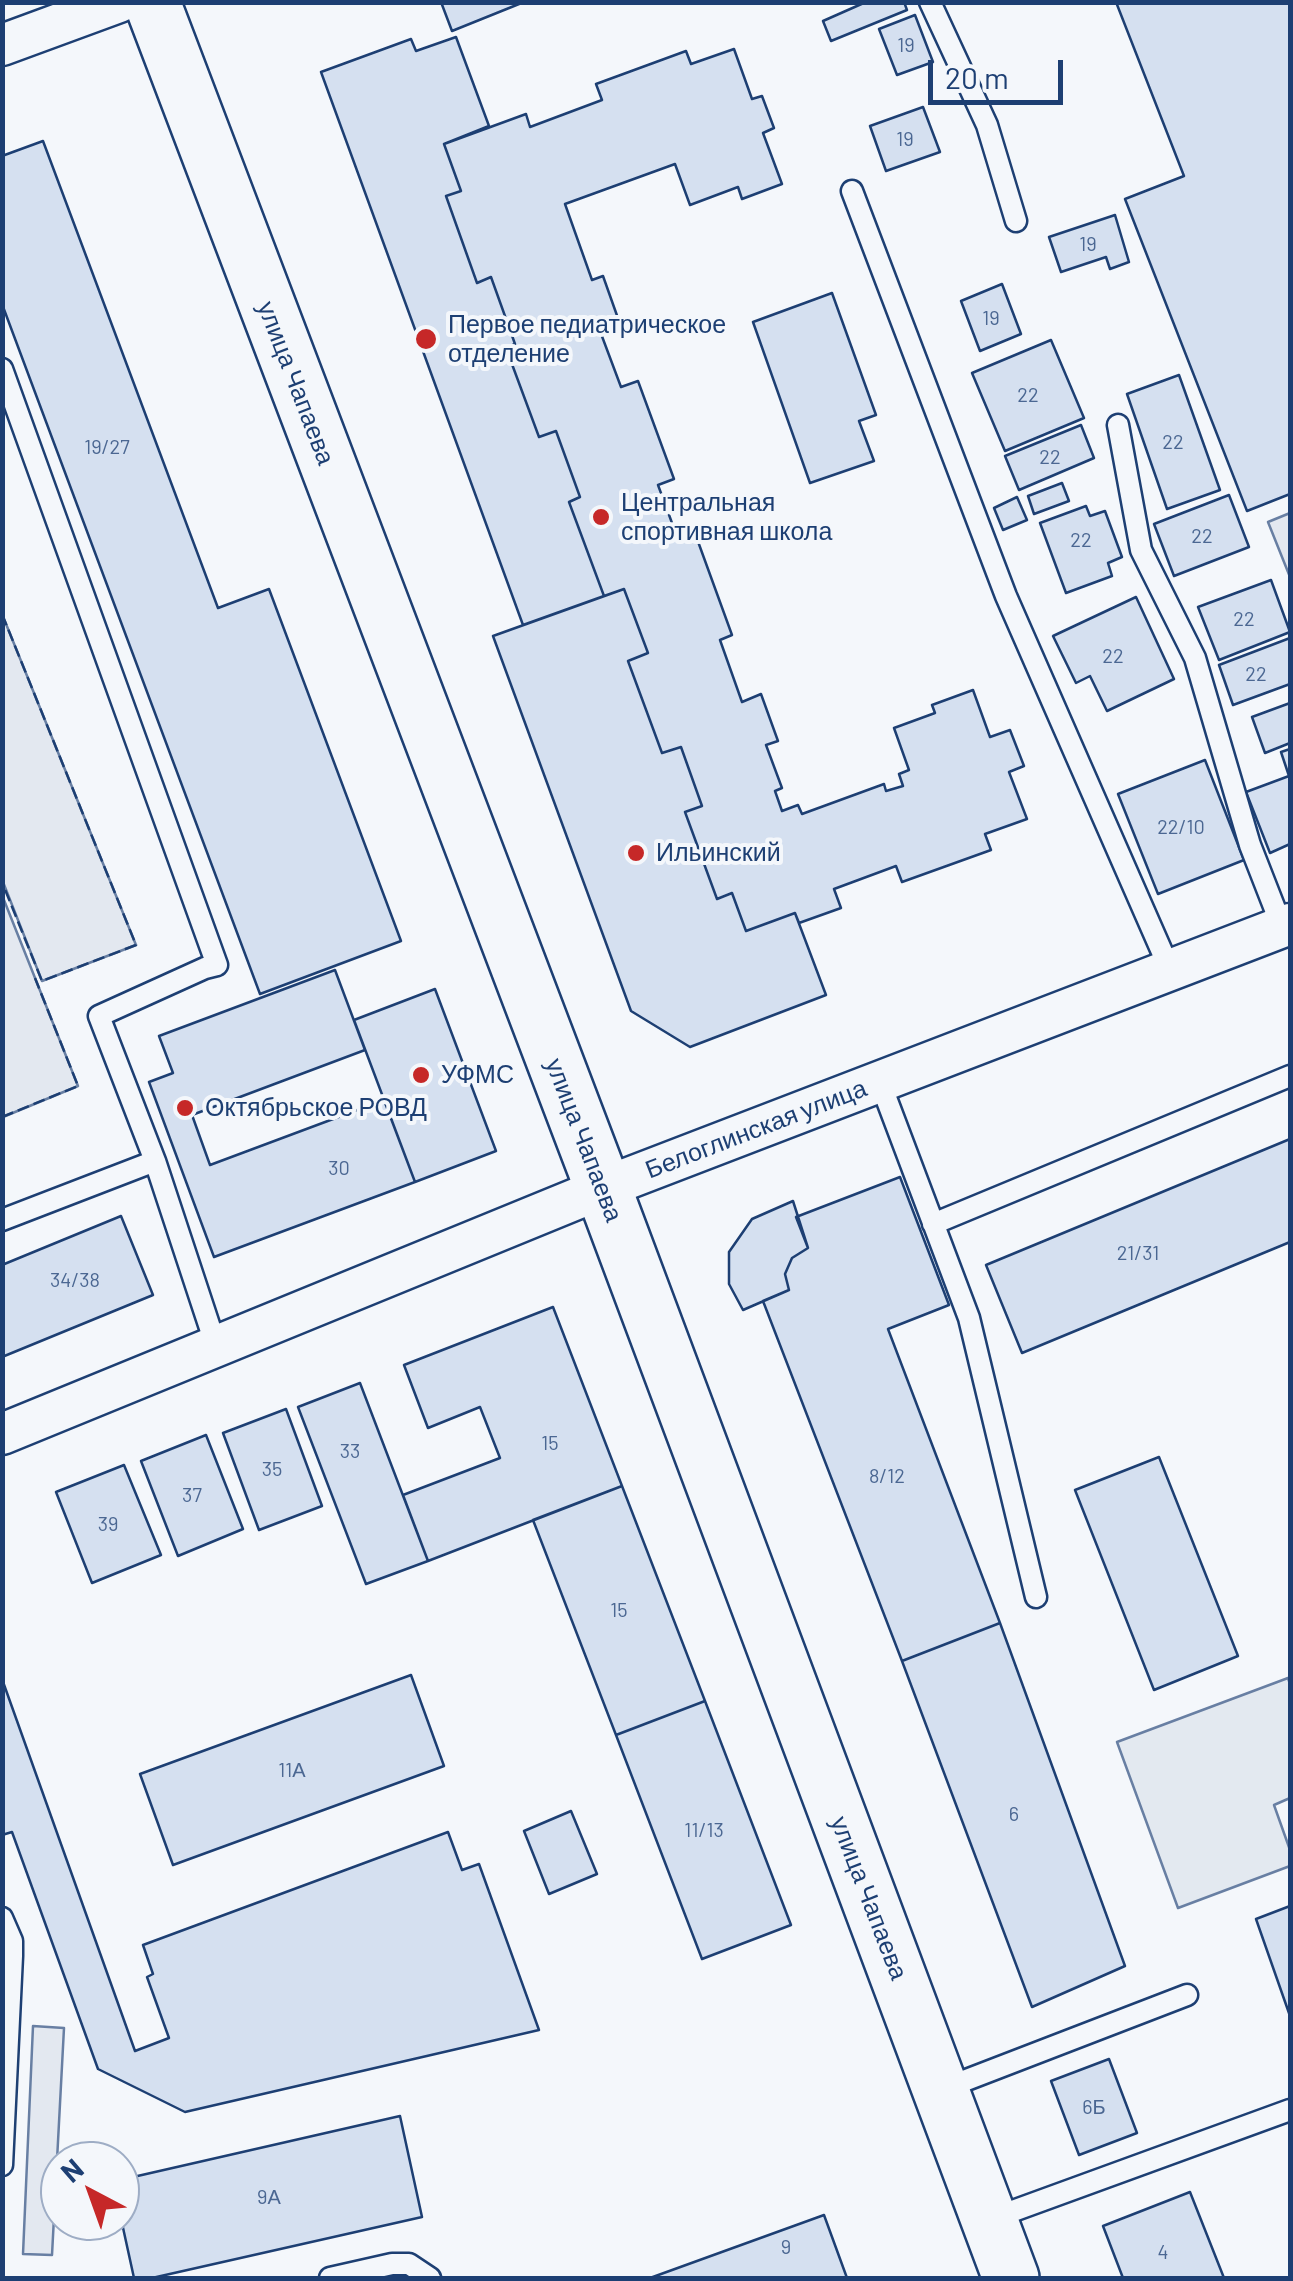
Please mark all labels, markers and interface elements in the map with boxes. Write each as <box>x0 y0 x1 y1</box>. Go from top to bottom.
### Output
house number: 19 <box>897 33 915 57</box>
scale bar <box>933 40 1068 102</box>
text: 20 m <box>945 59 1009 95</box>
house number: 19 <box>896 127 914 151</box>
house number: 19 <box>1079 232 1097 256</box>
street label: улица Чапаева <box>251 297 341 469</box>
house number: 19 <box>982 306 1000 330</box>
place label: Первое педиатрическое отделение <box>448 310 726 369</box>
marker: Первое педиатрическое отделение <box>413 326 439 352</box>
house number: 22 <box>1017 383 1039 407</box>
house number: 22 <box>1162 430 1184 454</box>
house number: 19/27 <box>84 435 130 459</box>
house number: 22 <box>1039 445 1061 469</box>
place label: Центральная спортивная школа <box>621 488 832 547</box>
marker: Центральная спортивная школа <box>590 506 612 528</box>
house number: 22 <box>1191 524 1213 548</box>
house number: 22 <box>1070 528 1092 552</box>
house number: 22 <box>1233 607 1255 631</box>
house number: 22 <box>1102 644 1124 668</box>
house number: 22 <box>1245 662 1267 686</box>
house number: 22/10 <box>1157 815 1205 839</box>
place label: Ильинский <box>656 838 781 868</box>
marker: Ильинский <box>625 842 647 864</box>
street label: улица Чапаева <box>539 1054 629 1226</box>
place label: УФМС <box>441 1060 514 1090</box>
marker: УФМС <box>410 1064 432 1086</box>
street label: Белоглинская улица <box>641 1073 871 1185</box>
place label: Октябрьское РОВД <box>205 1093 427 1123</box>
marker: Октябрьское РОВД <box>174 1097 196 1119</box>
house number: 30 <box>328 1156 350 1180</box>
house number: 21/31 <box>1117 1241 1159 1265</box>
house number: 34/38 <box>50 1268 100 1292</box>
house number: 15 <box>541 1431 559 1455</box>
house number: 33 <box>340 1439 360 1463</box>
house number: 35 <box>262 1457 282 1481</box>
house number: 8/12 <box>869 1464 905 1488</box>
house number: 37 <box>182 1483 202 1507</box>
house number: 39 <box>98 1512 118 1536</box>
house number: 15 <box>610 1598 628 1622</box>
house number: 11А <box>278 1758 306 1782</box>
house number: 6 <box>1009 1802 1019 1826</box>
street label: улица Чапаева <box>824 1812 914 1984</box>
house number: 11/13 <box>684 1818 724 1842</box>
house number: 6Б <box>1082 2095 1106 2119</box>
north arrow <box>40 2141 140 2241</box>
text: N <box>53 2151 90 2189</box>
house number: 9А <box>257 2185 281 2209</box>
house number: 9 <box>781 2235 791 2259</box>
house number: 4 <box>1157 2240 1169 2264</box>

